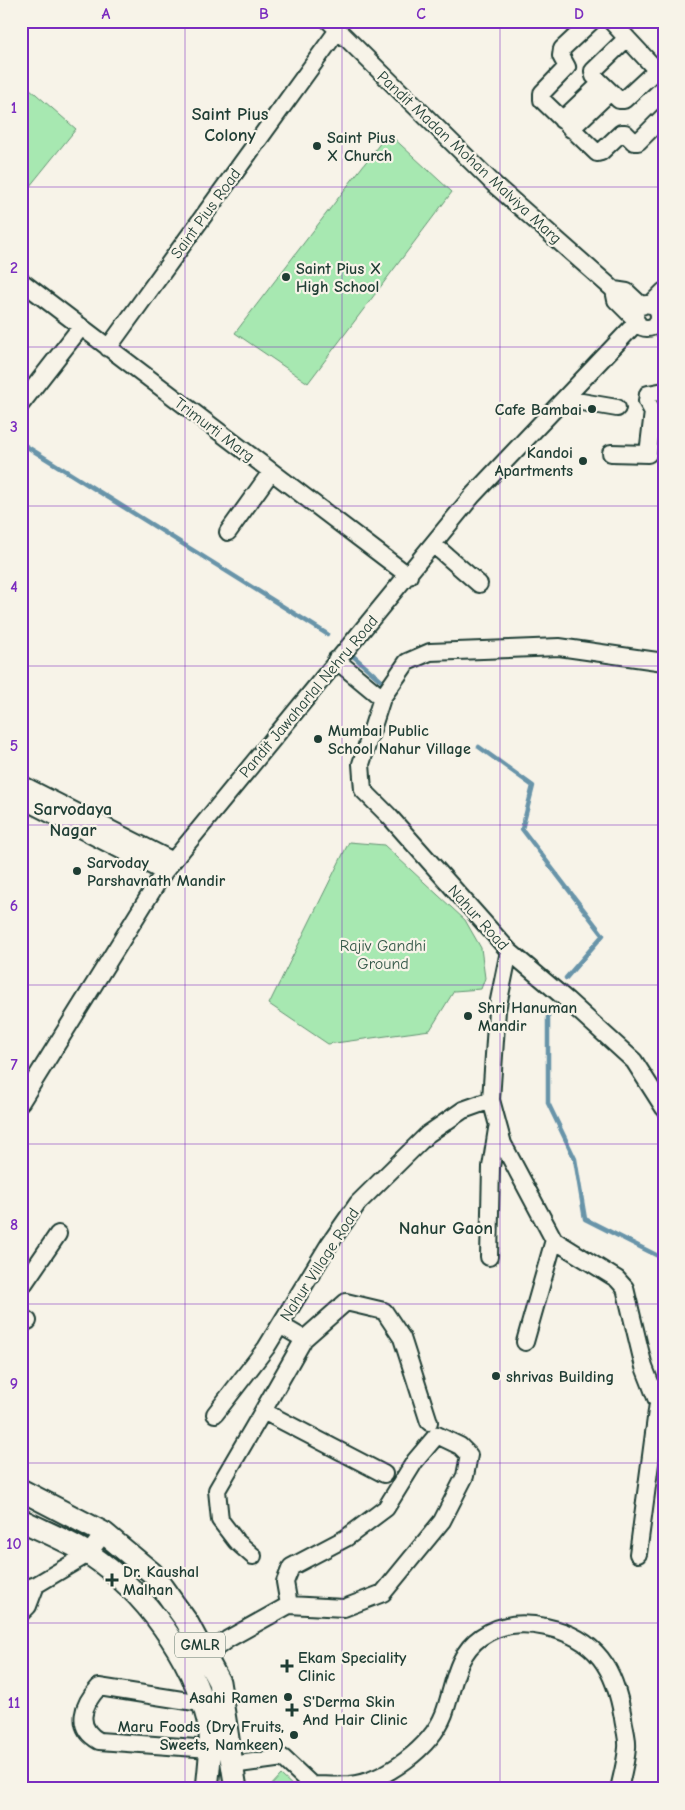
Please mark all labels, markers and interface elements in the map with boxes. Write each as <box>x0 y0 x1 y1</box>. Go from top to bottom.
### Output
text: A <box>102 5 111 23</box>
text: B <box>259 5 269 23</box>
text: C <box>416 5 426 23</box>
text: D <box>574 5 584 23</box>
street label: Pandit Madan Mohan Malviya Marg <box>374 68 565 248</box>
text: 1 <box>11 99 17 117</box>
district label: Saint Pius Colony <box>192 104 269 146</box>
place label: Saint Pius X Church <box>327 129 395 165</box>
marker: Saint Pius X Church <box>311 140 323 152</box>
street label: Saint Pius Road <box>167 165 244 262</box>
text: 2 <box>10 259 18 277</box>
place label: Saint Pius X High School <box>296 260 381 296</box>
marker: Saint Pius X High School <box>280 271 292 283</box>
street label: Trimurti Marg <box>171 394 258 466</box>
place label: Cafe Bambai <box>495 401 582 419</box>
marker: Cafe Bambai <box>586 403 598 415</box>
text: 3 <box>10 418 18 436</box>
place label: Kandoi Apartments <box>495 444 573 480</box>
marker: Kandoi Apartments <box>577 455 589 467</box>
text: 4 <box>10 578 18 596</box>
street label: Pandit Jawaharlal Nehru Road <box>236 612 382 781</box>
place label: Mumbai Public School Nahur Village <box>328 722 471 758</box>
marker: Mumbai Public School Nahur Village <box>312 733 324 745</box>
text: 5 <box>10 737 18 755</box>
district label: Sarvodaya Nagar <box>34 799 112 841</box>
place label: Sarvoday Parshavnath Mandir <box>87 854 226 890</box>
marker: Sarvoday Parshavnath Mandir <box>71 865 83 877</box>
street label: Nahur Road <box>444 881 512 954</box>
text: 6 <box>10 897 18 915</box>
park label: Rajiv Gandhi Ground <box>340 937 426 973</box>
place label: Shri Hanuman Mandir <box>478 999 577 1035</box>
marker: Shri Hanuman Mandir <box>462 1010 474 1022</box>
text: 7 <box>10 1056 18 1074</box>
street label: Nahur Village Road <box>277 1205 363 1324</box>
text: 8 <box>10 1216 18 1234</box>
district label: Nahur Gaon <box>399 1218 493 1239</box>
place label: shrivas Building <box>506 1368 614 1386</box>
marker: shrivas Building <box>490 1370 502 1382</box>
text: 9 <box>10 1375 18 1393</box>
text: 10 <box>6 1535 22 1553</box>
place label: Dr. Kaushal Malhan <box>123 1563 199 1599</box>
marker: Dr. Kaushal Malhan <box>105 1573 119 1587</box>
road number: GMLR <box>175 1632 225 1658</box>
place label: Ekam Speciality Clinic <box>298 1649 407 1685</box>
marker: Ekam Speciality Clinic <box>280 1659 294 1673</box>
place label: Asahi Ramen <box>189 1689 278 1707</box>
marker: Asahi Ramen <box>282 1691 294 1703</box>
place label: S'Derma Skin And Hair Clinic <box>303 1693 408 1729</box>
text: 11 <box>8 1694 20 1712</box>
marker: S'Derma Skin And Hair Clinic <box>285 1703 299 1717</box>
place label: Maru Foods (Dry Fruits, Sweets, Namkeen) <box>118 1718 284 1754</box>
marker: Maru Foods (Dry Fruits, Sweets, Namkeen) <box>288 1729 300 1741</box>

